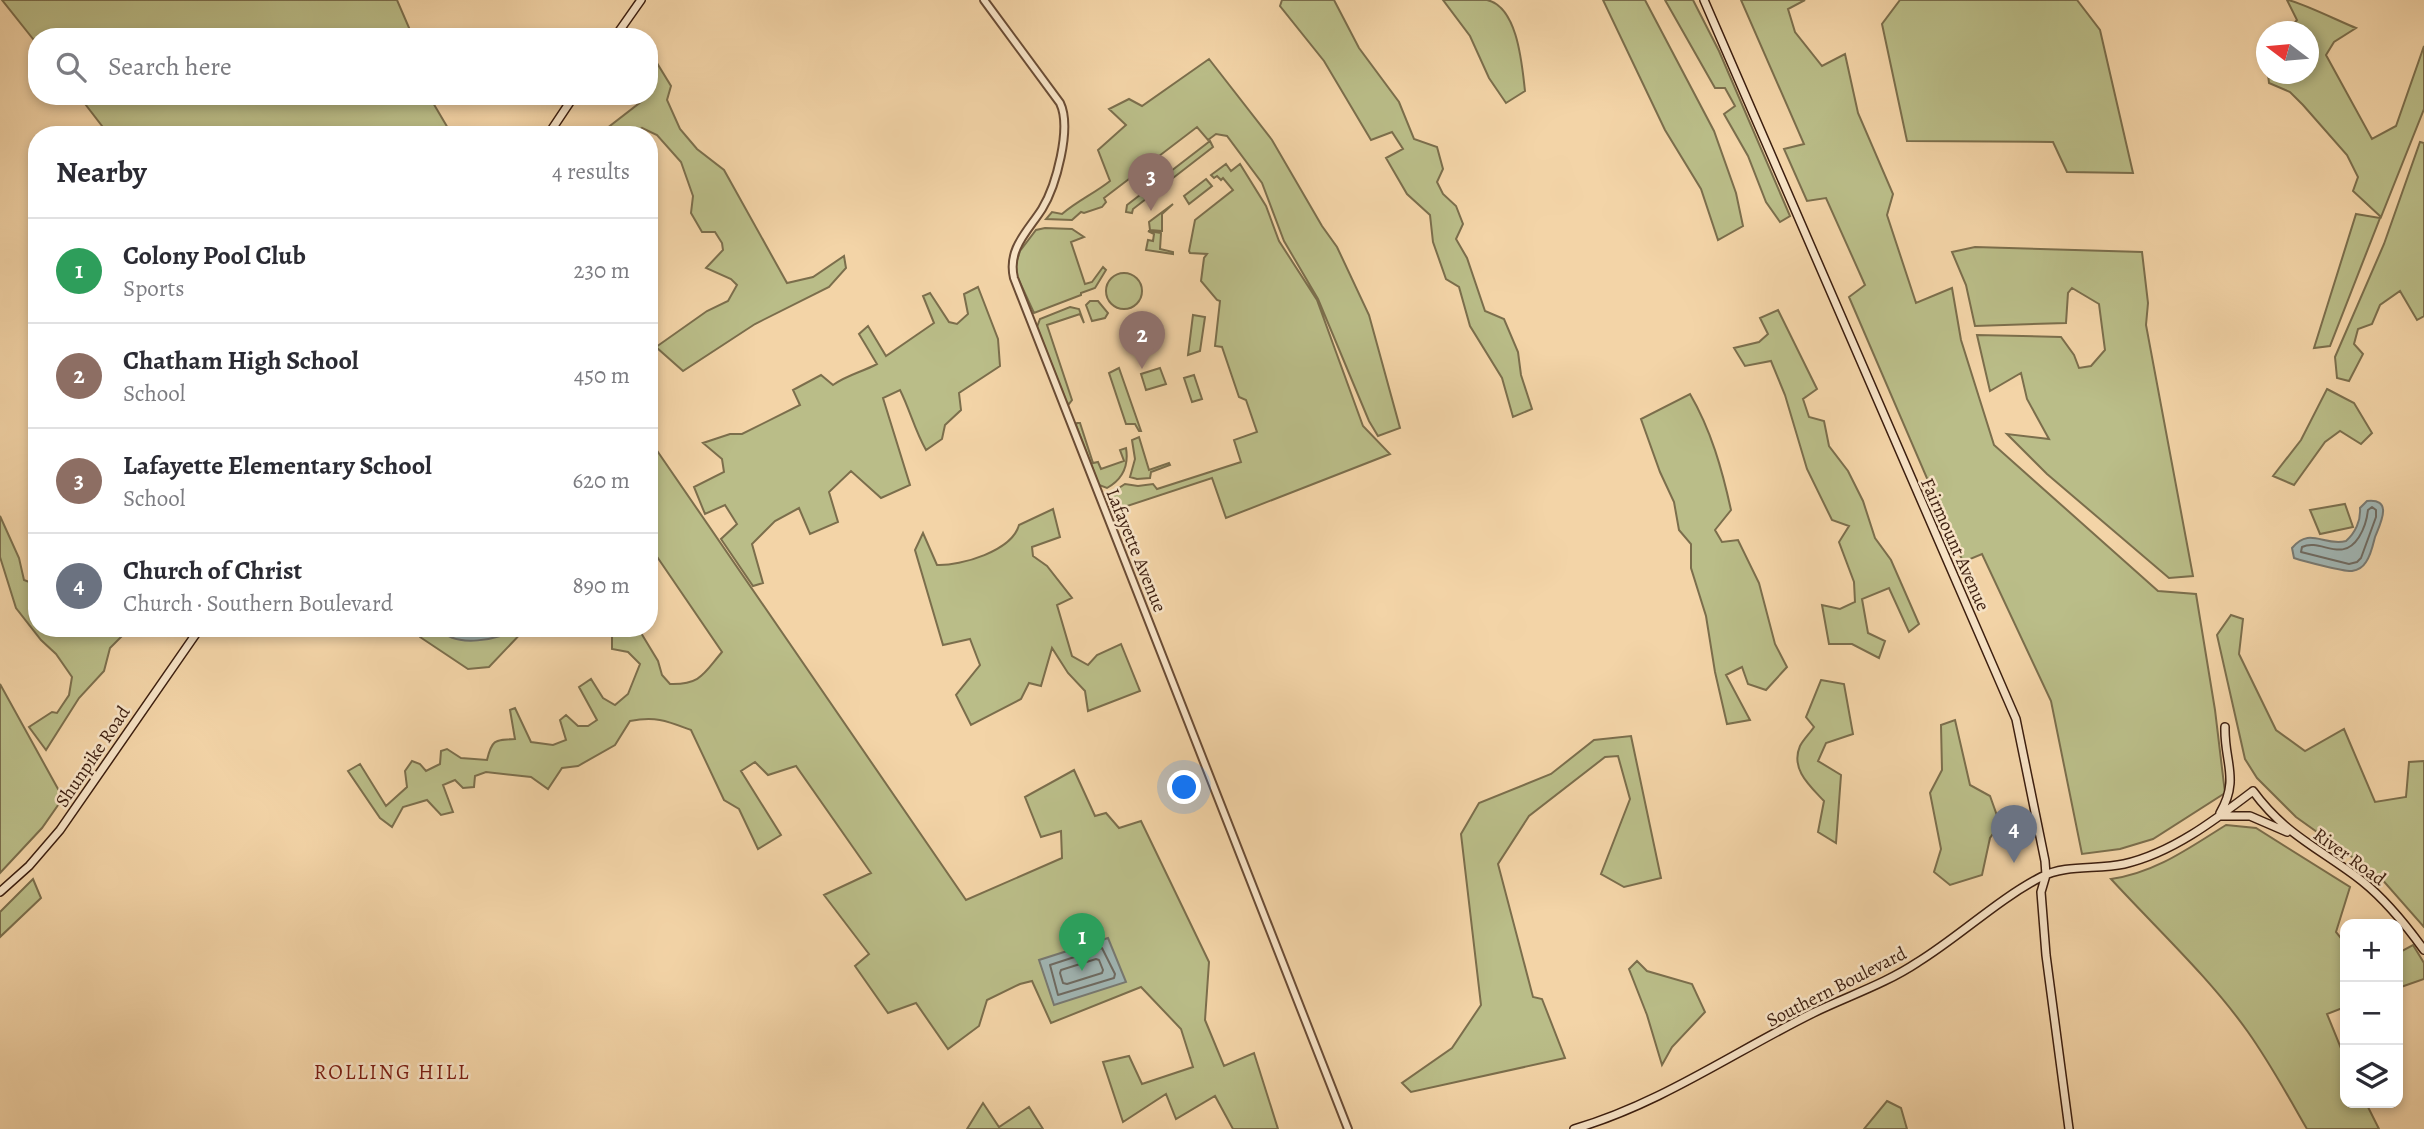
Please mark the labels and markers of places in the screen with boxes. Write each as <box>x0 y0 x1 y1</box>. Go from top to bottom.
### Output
pin: 3 <box>1128 153 1174 211</box>
pin: 2 <box>1119 311 1165 369</box>
pin: 4 <box>1991 805 2037 863</box>
pin: 1 <box>1059 913 1105 971</box>

